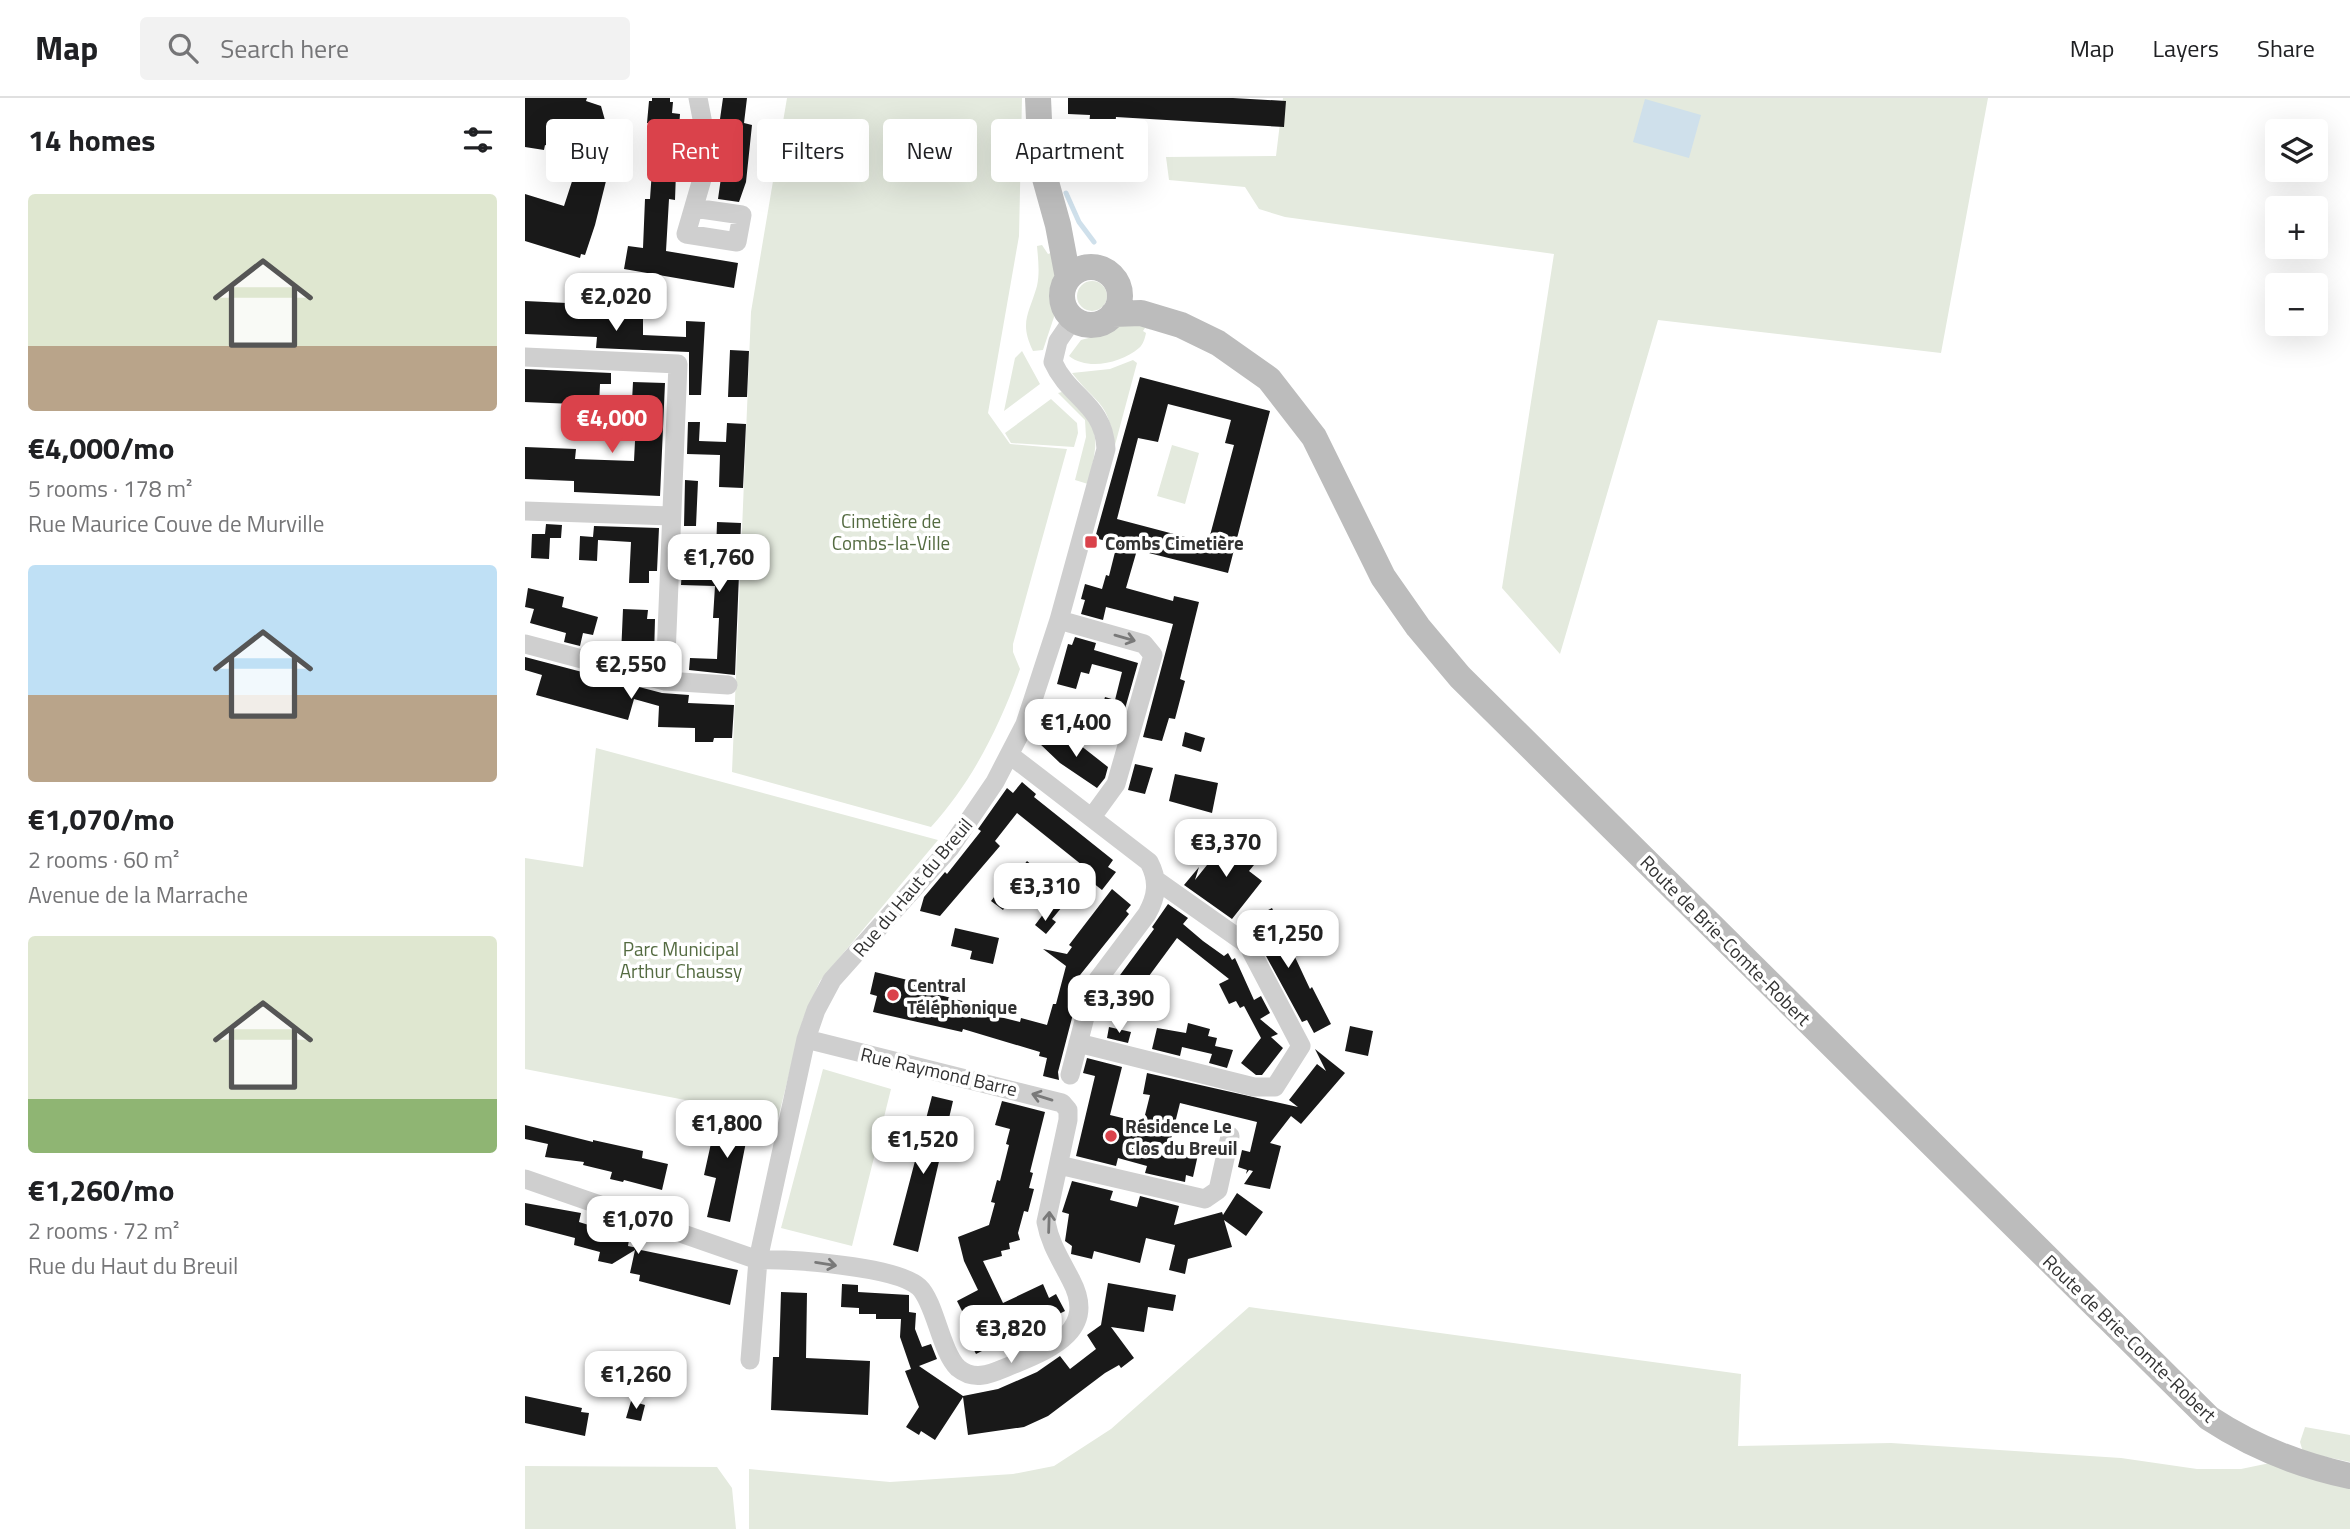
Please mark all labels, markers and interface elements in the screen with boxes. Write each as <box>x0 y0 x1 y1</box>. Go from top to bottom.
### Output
search box <box>140 17 630 80</box>
text: Map <box>35 23 98 73</box>
icon: search <box>164 29 202 67</box>
text: Search here <box>220 29 349 68</box>
text: Map <box>2070 30 2115 66</box>
text: Layers <box>2153 30 2219 66</box>
text: Share <box>2257 30 2315 66</box>
text: 14 homes <box>28 117 155 163</box>
chip: Buy <box>546 119 633 182</box>
chip: Rent <box>647 119 743 182</box>
chip: Filters <box>757 119 869 182</box>
chip: New <box>883 119 977 182</box>
chip: Apartment <box>991 119 1148 182</box>
map controls <box>2265 119 2328 336</box>
button: layers <box>2265 119 2328 182</box>
icon: filters <box>459 121 497 159</box>
button: + <box>2265 196 2328 259</box>
icon: home <box>200 240 326 366</box>
button: − <box>2265 273 2328 336</box>
pin: €2,020 <box>559 274 673 333</box>
text: €2,020 <box>581 278 651 313</box>
pin: €4,000 <box>555 396 669 455</box>
text: €4,000 <box>577 400 647 435</box>
text: €4,000/mo <box>28 425 174 471</box>
text: 5 rooms · 178 m² <box>28 471 192 506</box>
text: Rue Maurice Couve de Murville <box>28 506 324 541</box>
park label: Cimetière de Combs-la-Ville <box>832 506 950 557</box>
place label: Combs Cimetière <box>1105 528 1244 557</box>
pin: €1,760 <box>662 534 776 594</box>
marker: Combs Cimetière <box>1083 534 1099 550</box>
text: €1,760 <box>684 539 754 574</box>
icon: home <box>200 611 326 737</box>
one-way arrow <box>1113 632 1136 645</box>
pin: €2,550 <box>574 642 688 701</box>
text: €2,550 <box>596 646 666 681</box>
pin: €1,400 <box>1019 700 1133 759</box>
text: €1,400 <box>1041 704 1111 739</box>
text: €1,070/mo <box>28 796 174 842</box>
street label: Rue du Haut du Breuil <box>845 811 979 963</box>
pin: €3,370 <box>1169 820 1283 879</box>
text: €3,370 <box>1191 824 1261 859</box>
text: 2 rooms · 60 m² <box>28 842 179 877</box>
street label: Route de Brie-Comte-Robert <box>1634 848 1818 1032</box>
pin: €3,310 <box>988 864 1102 923</box>
text: €3,310 <box>1010 868 1080 903</box>
text: Avenue de la Marrache <box>28 877 248 912</box>
pin: €1,250 <box>1231 910 1345 970</box>
text: €1,250 <box>1253 915 1323 950</box>
park label: Parc Municipal Arthur Chaussy <box>620 934 742 985</box>
place label: Central Téléphonique <box>907 970 1017 1021</box>
pin: €3,390 <box>1062 976 1176 1035</box>
text: €3,390 <box>1084 980 1154 1015</box>
icon: home <box>200 982 326 1108</box>
marker: Central Téléphonique <box>885 987 901 1003</box>
street label: Rue Raymond Barre <box>858 1039 1020 1103</box>
one-way arrow <box>1032 1089 1054 1102</box>
pin: €1,800 <box>670 1100 784 1160</box>
text: €1,800 <box>692 1105 762 1140</box>
place label: Résidence Le Clos du Breuil <box>1125 1111 1238 1162</box>
pin: €1,520 <box>866 1116 980 1176</box>
text: €1,520 <box>888 1121 958 1156</box>
marker: Résidence Le Clos du Breuil <box>1103 1128 1119 1144</box>
text: €1,260/mo <box>28 1167 174 1213</box>
pin: €1,070 <box>581 1196 695 1256</box>
text: €1,070 <box>603 1201 673 1236</box>
one-way arrow <box>1042 1211 1055 1234</box>
text: 2 rooms · 72 m² <box>28 1213 179 1248</box>
street label: Route de Brie-Comte-Robert <box>2037 1247 2223 1429</box>
text: Rue du Haut du Breuil <box>28 1248 238 1283</box>
one-way arrow <box>814 1258 837 1271</box>
pin: €3,820 <box>954 1306 1068 1365</box>
text: €3,820 <box>976 1310 1046 1345</box>
pin: €1,260 <box>579 1352 693 1411</box>
text: €1,260 <box>601 1356 671 1391</box>

